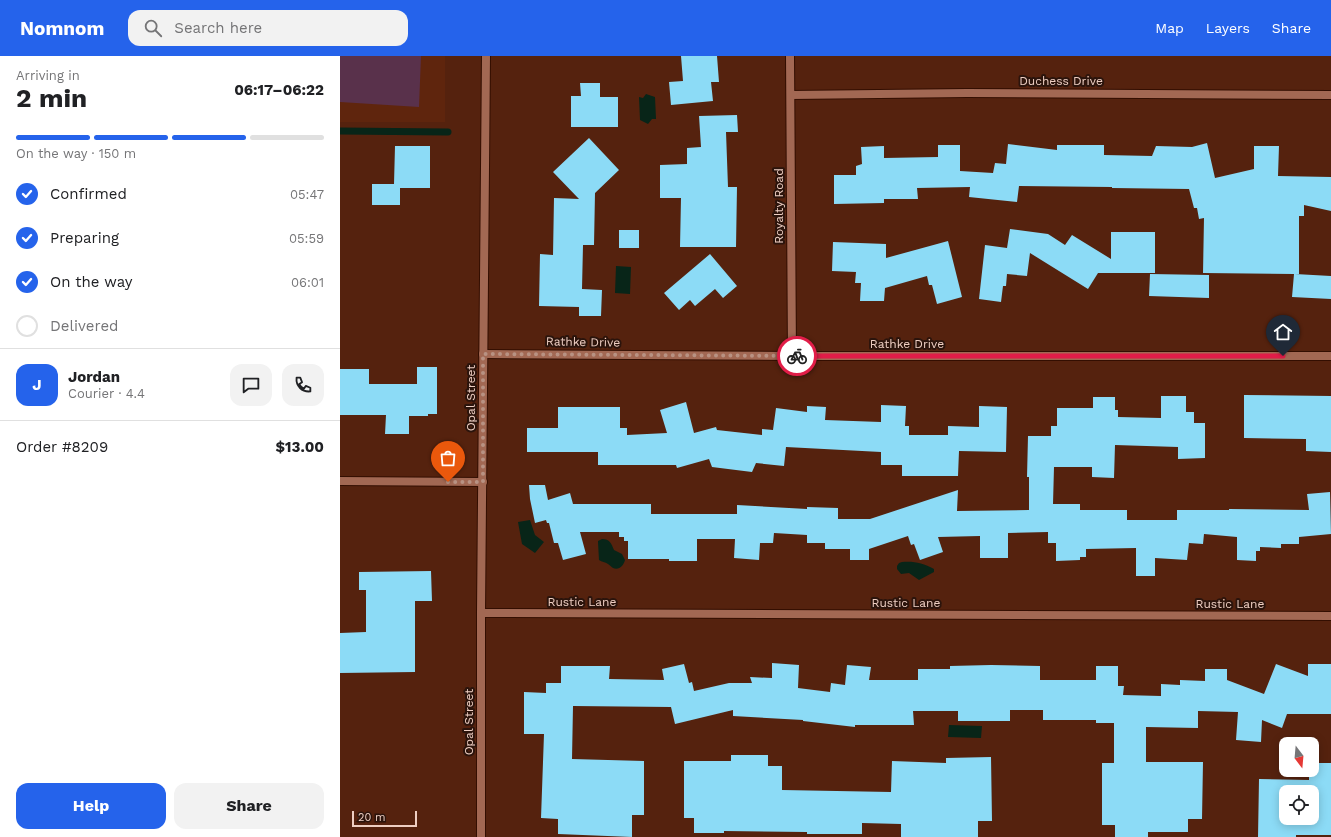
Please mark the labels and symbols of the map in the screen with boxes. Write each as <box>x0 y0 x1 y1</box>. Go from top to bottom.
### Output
street label: Duchess Drive <box>1019 74 1103 88</box>
street label: Royalty Road <box>772 168 786 244</box>
pin <box>1266 315 1300 356</box>
street label: Rathke Drive <box>546 334 620 350</box>
courier <box>777 336 817 376</box>
street label: Rathke Drive <box>870 337 944 351</box>
street label: Opal Street <box>464 365 478 431</box>
pin <box>431 441 465 482</box>
street label: Rustic Lane <box>548 595 617 609</box>
street label: Rustic Lane <box>872 596 941 610</box>
street label: Rustic Lane <box>1196 597 1265 611</box>
street label: Opal Street <box>462 689 476 755</box>
north arrow <box>1279 737 1319 777</box>
scale bar <box>352 809 417 828</box>

